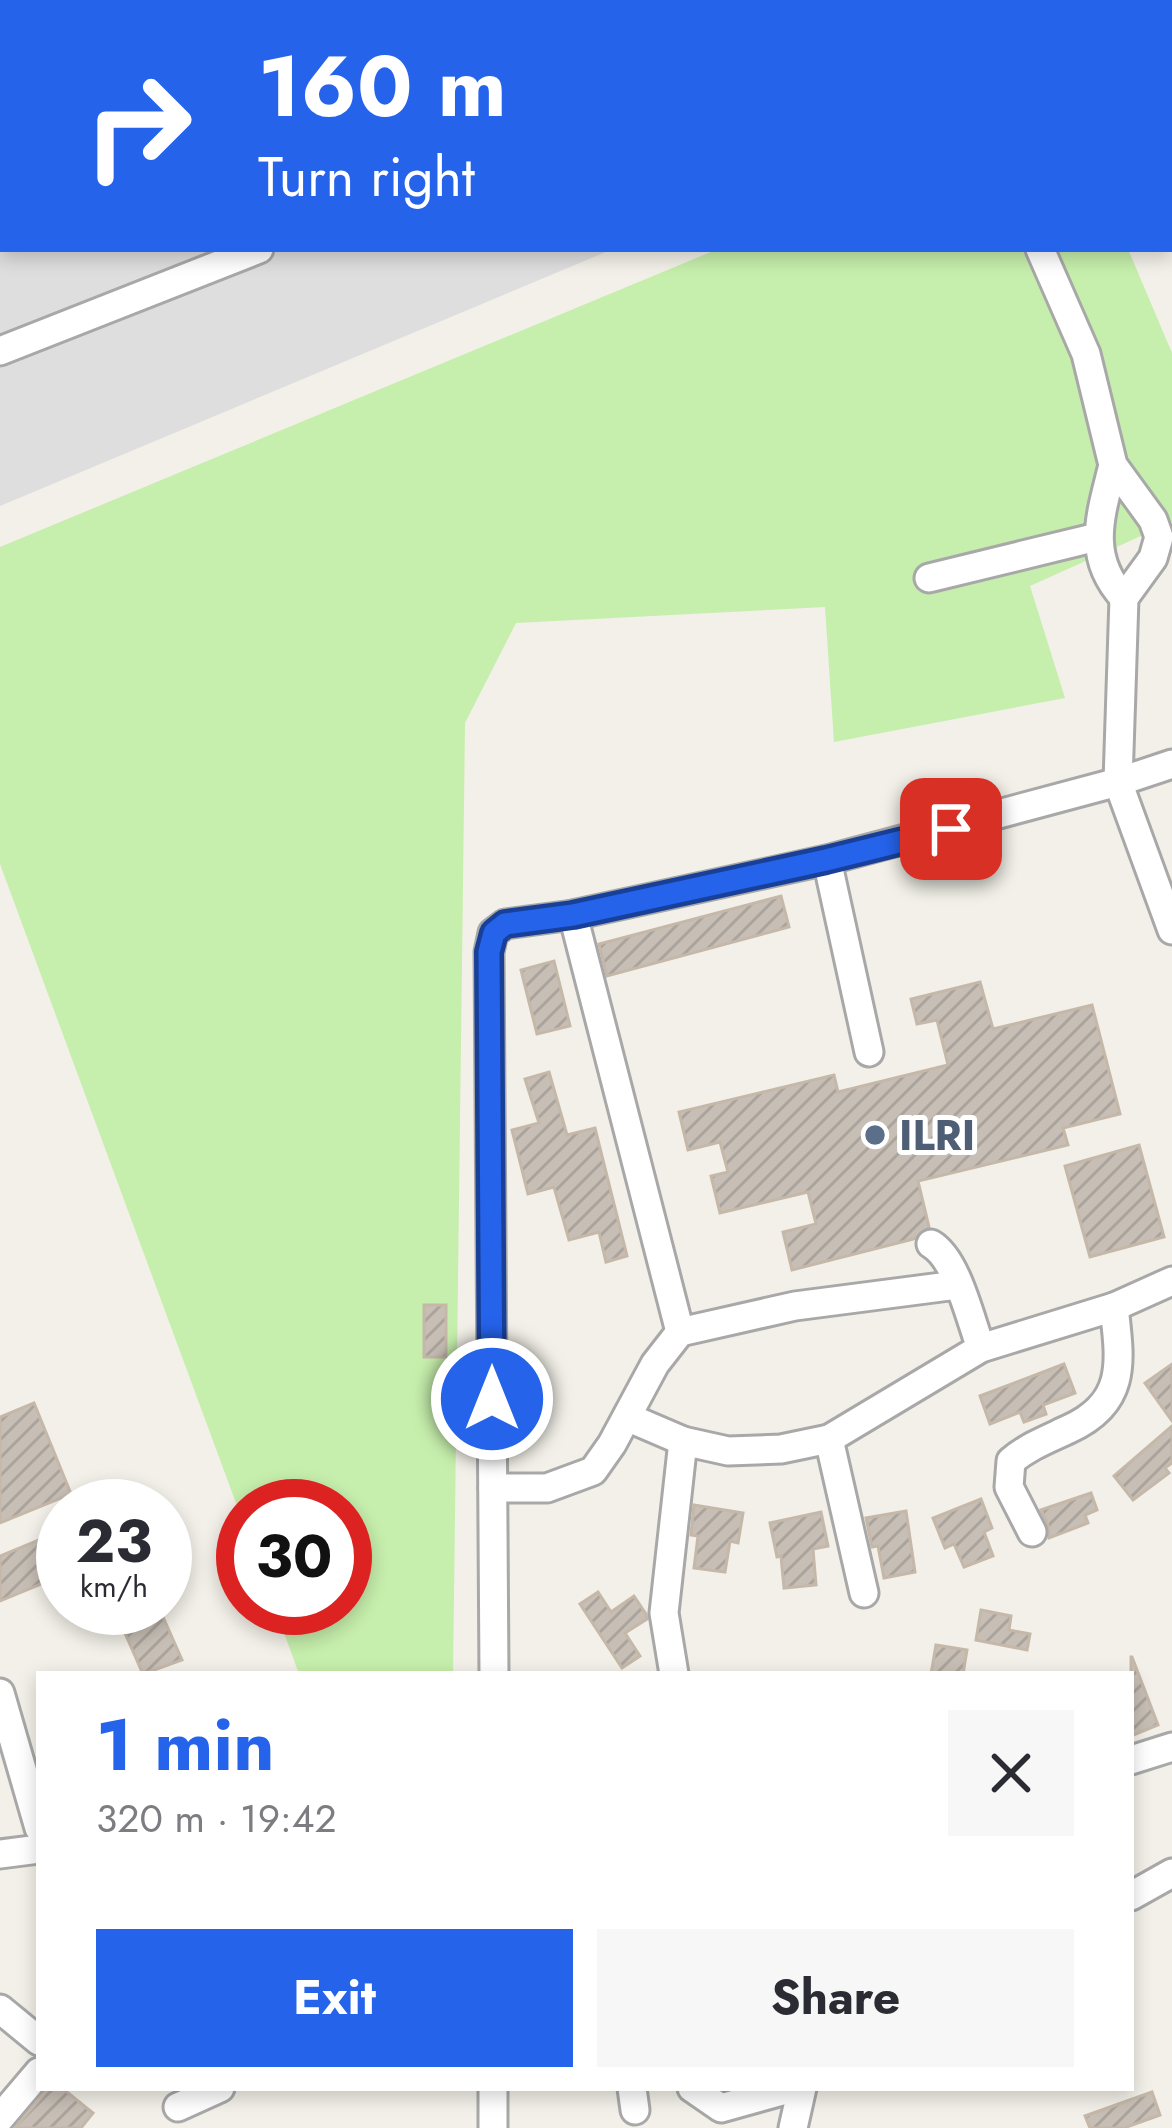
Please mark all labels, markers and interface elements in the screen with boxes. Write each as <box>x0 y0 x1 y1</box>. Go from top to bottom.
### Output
text: 160 m <box>258 26 507 148</box>
icon: right <box>60 48 216 204</box>
text: Turn right <box>258 138 475 216</box>
pin <box>900 778 1002 880</box>
icon: arrive <box>918 796 984 862</box>
place label: ILRI <box>899 1105 975 1166</box>
marker: ILRI <box>862 1122 888 1148</box>
position arrow <box>429 1336 555 1462</box>
speed limit sign: 30 <box>216 1479 372 1635</box>
text: 23 <box>76 1498 152 1585</box>
text: km/h <box>80 1565 148 1608</box>
text: 1 min <box>96 1693 275 1797</box>
button: close <box>948 1710 1074 1836</box>
text: 320 m · 19:42 <box>96 1790 337 1847</box>
button: Exit <box>96 1929 573 2067</box>
button: Share <box>597 1929 1074 2067</box>

